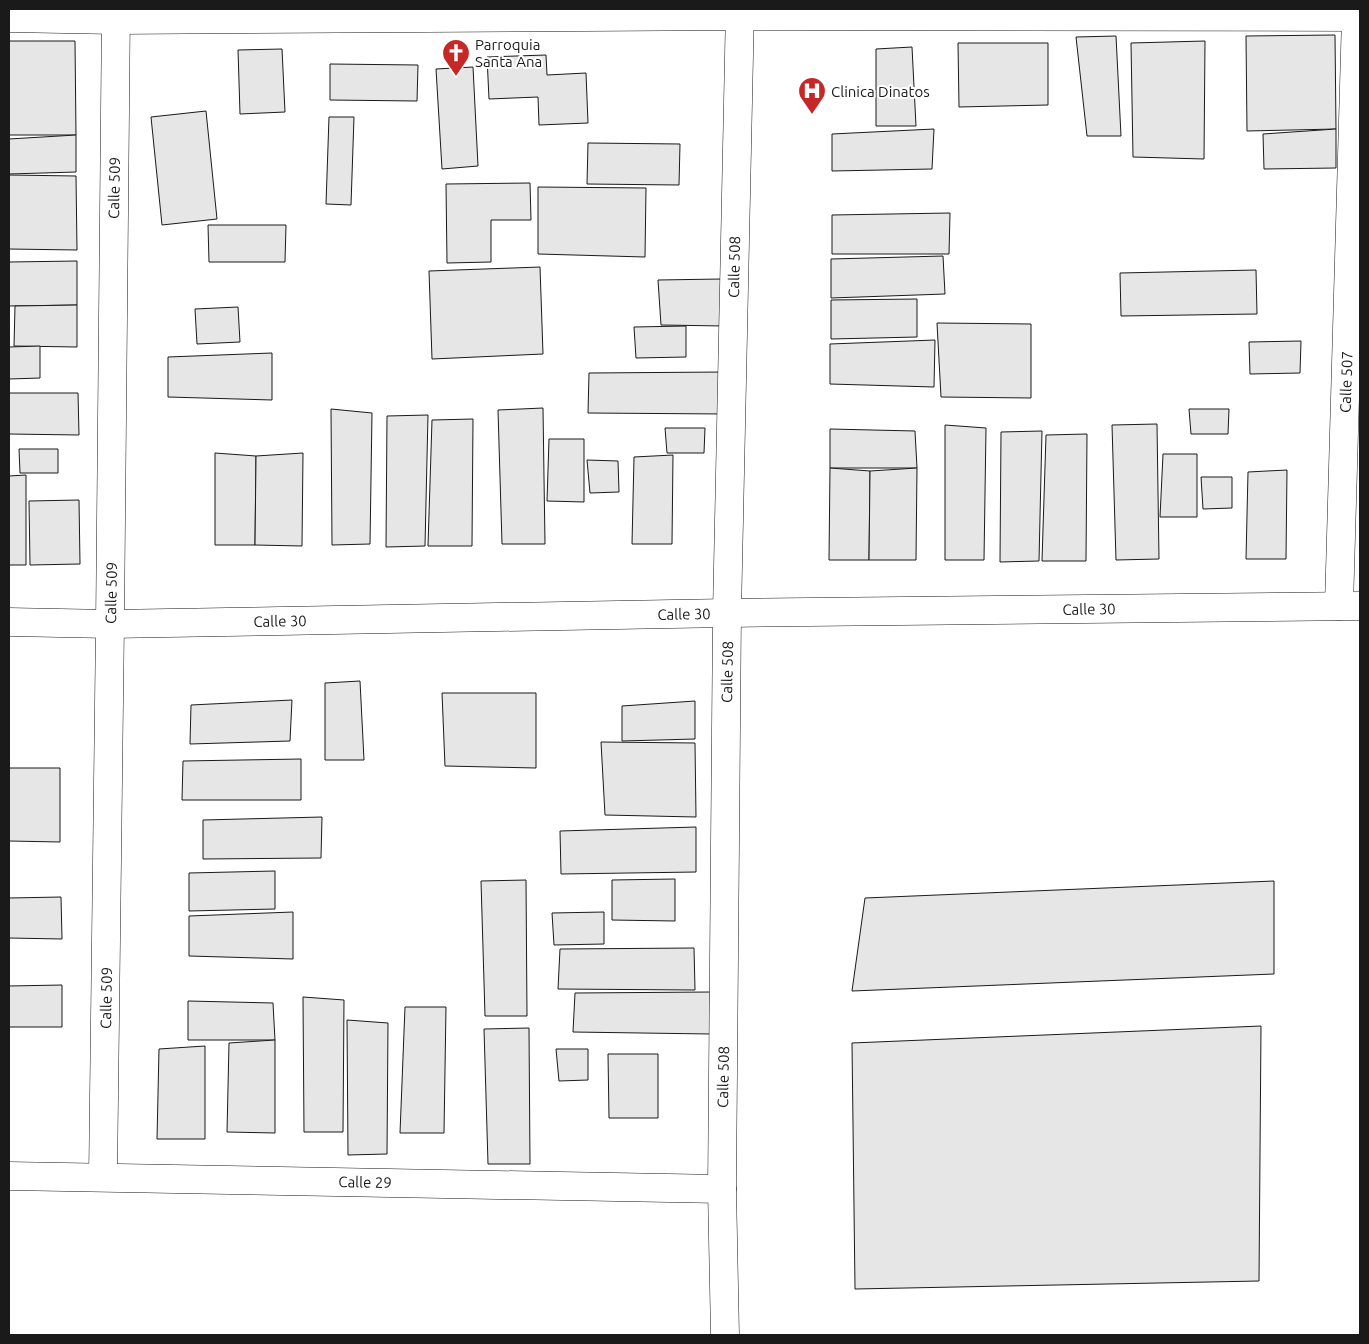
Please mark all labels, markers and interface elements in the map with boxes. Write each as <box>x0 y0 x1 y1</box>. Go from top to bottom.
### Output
place label: Parroquia Santa Ana <box>475 36 542 70</box>
church icon: Parroquia Santa Ana <box>441 38 471 77</box>
hospital icon: Clinica Dinatos <box>797 76 827 115</box>
place label: Clinica Dinatos <box>831 83 930 100</box>
street label: Calle 509 <box>105 157 123 219</box>
street label: Calle 508 <box>725 236 743 298</box>
street label: Calle 507 <box>1336 351 1356 413</box>
street label: Calle 509 <box>102 562 120 624</box>
street label: Calle 30 <box>1062 600 1116 618</box>
street label: Calle 30 <box>657 605 711 623</box>
street label: Calle 30 <box>253 612 307 630</box>
street label: Calle 508 <box>718 641 736 703</box>
street label: Calle 509 <box>97 967 115 1029</box>
street label: Calle 508 <box>714 1046 732 1108</box>
street label: Calle 29 <box>338 1173 392 1191</box>

